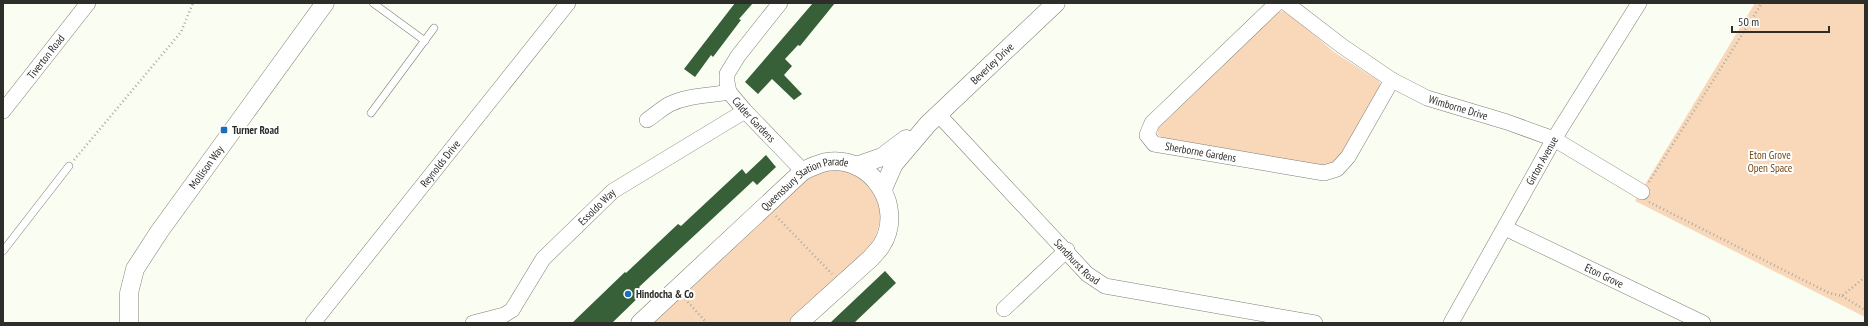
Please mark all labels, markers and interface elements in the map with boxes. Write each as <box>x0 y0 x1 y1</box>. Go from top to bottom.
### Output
scale bar <box>1732 8 1829 34</box>
text: 50 m <box>1738 14 1759 29</box>
street label: Tiverton Road <box>24 31 68 82</box>
street label: Beverley Drive <box>967 39 1017 87</box>
street label: Wimborne Drive <box>1427 92 1490 123</box>
street label: Calder Gardens <box>729 94 779 145</box>
place label: Turner Road <box>232 123 279 137</box>
marker: Turner Road <box>219 125 229 135</box>
street label: Girton Avenue <box>1523 134 1561 187</box>
street label: Reynolds Drive <box>417 137 463 190</box>
street label: Sherborne Gardens <box>1164 139 1238 165</box>
street label: Mollison Way <box>186 142 227 192</box>
park label: Eton Grove Open Space <box>1748 148 1793 175</box>
street label: Queensbury Station Parade <box>758 154 850 214</box>
street label: Essoldo Way <box>575 185 619 228</box>
street label: Sandhurst Road <box>1051 236 1103 288</box>
street label: Eton Grove <box>1582 260 1626 291</box>
place label: Hindocha & Co <box>636 287 694 301</box>
marker: Hindocha & Co <box>623 289 633 299</box>

